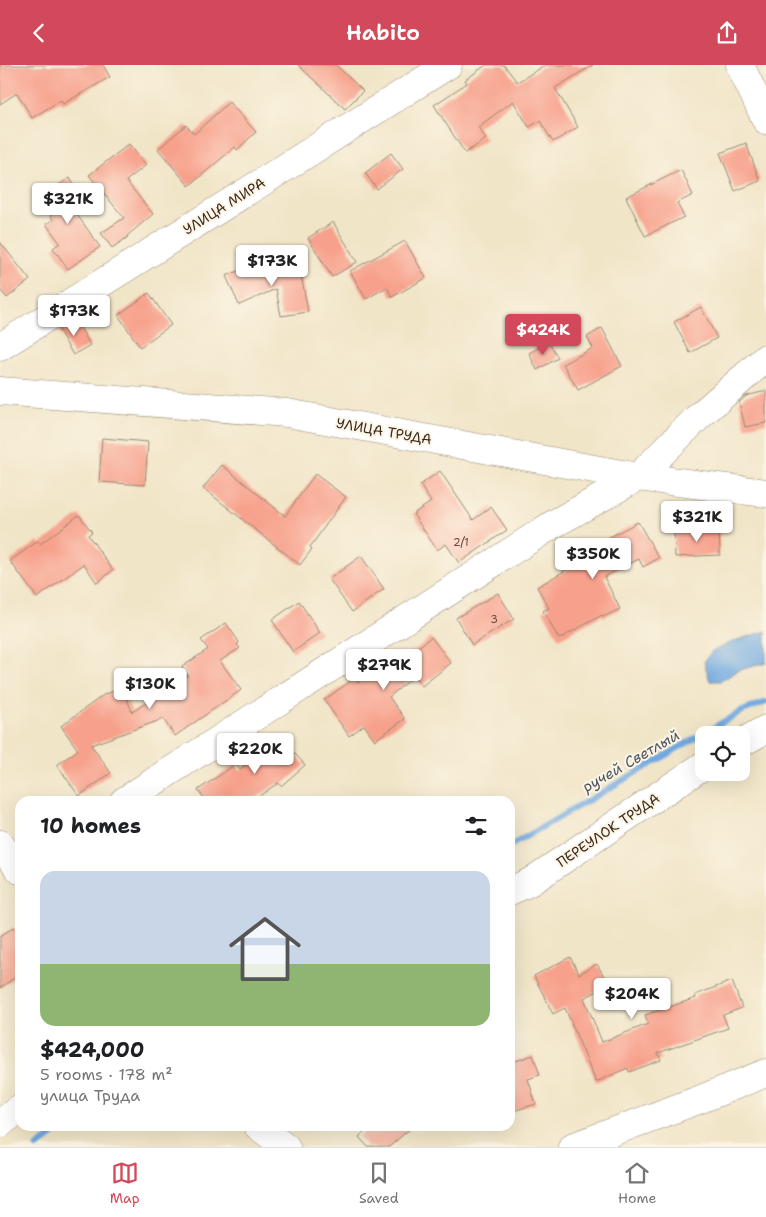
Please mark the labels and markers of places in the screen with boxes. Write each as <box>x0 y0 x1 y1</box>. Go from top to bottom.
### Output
pin: $321K <box>33 183 103 225</box>
pin: $173K <box>237 245 307 287</box>
pin: $173K <box>39 295 109 337</box>
pin: $424K <box>508 313 578 356</box>
pin: $321K <box>662 501 732 543</box>
pin: $350K <box>558 537 628 580</box>
pin: $279K <box>349 649 419 691</box>
pin: $130K <box>115 667 185 710</box>
pin: $220K <box>220 733 290 775</box>
pin: $204K <box>597 977 667 1020</box>

